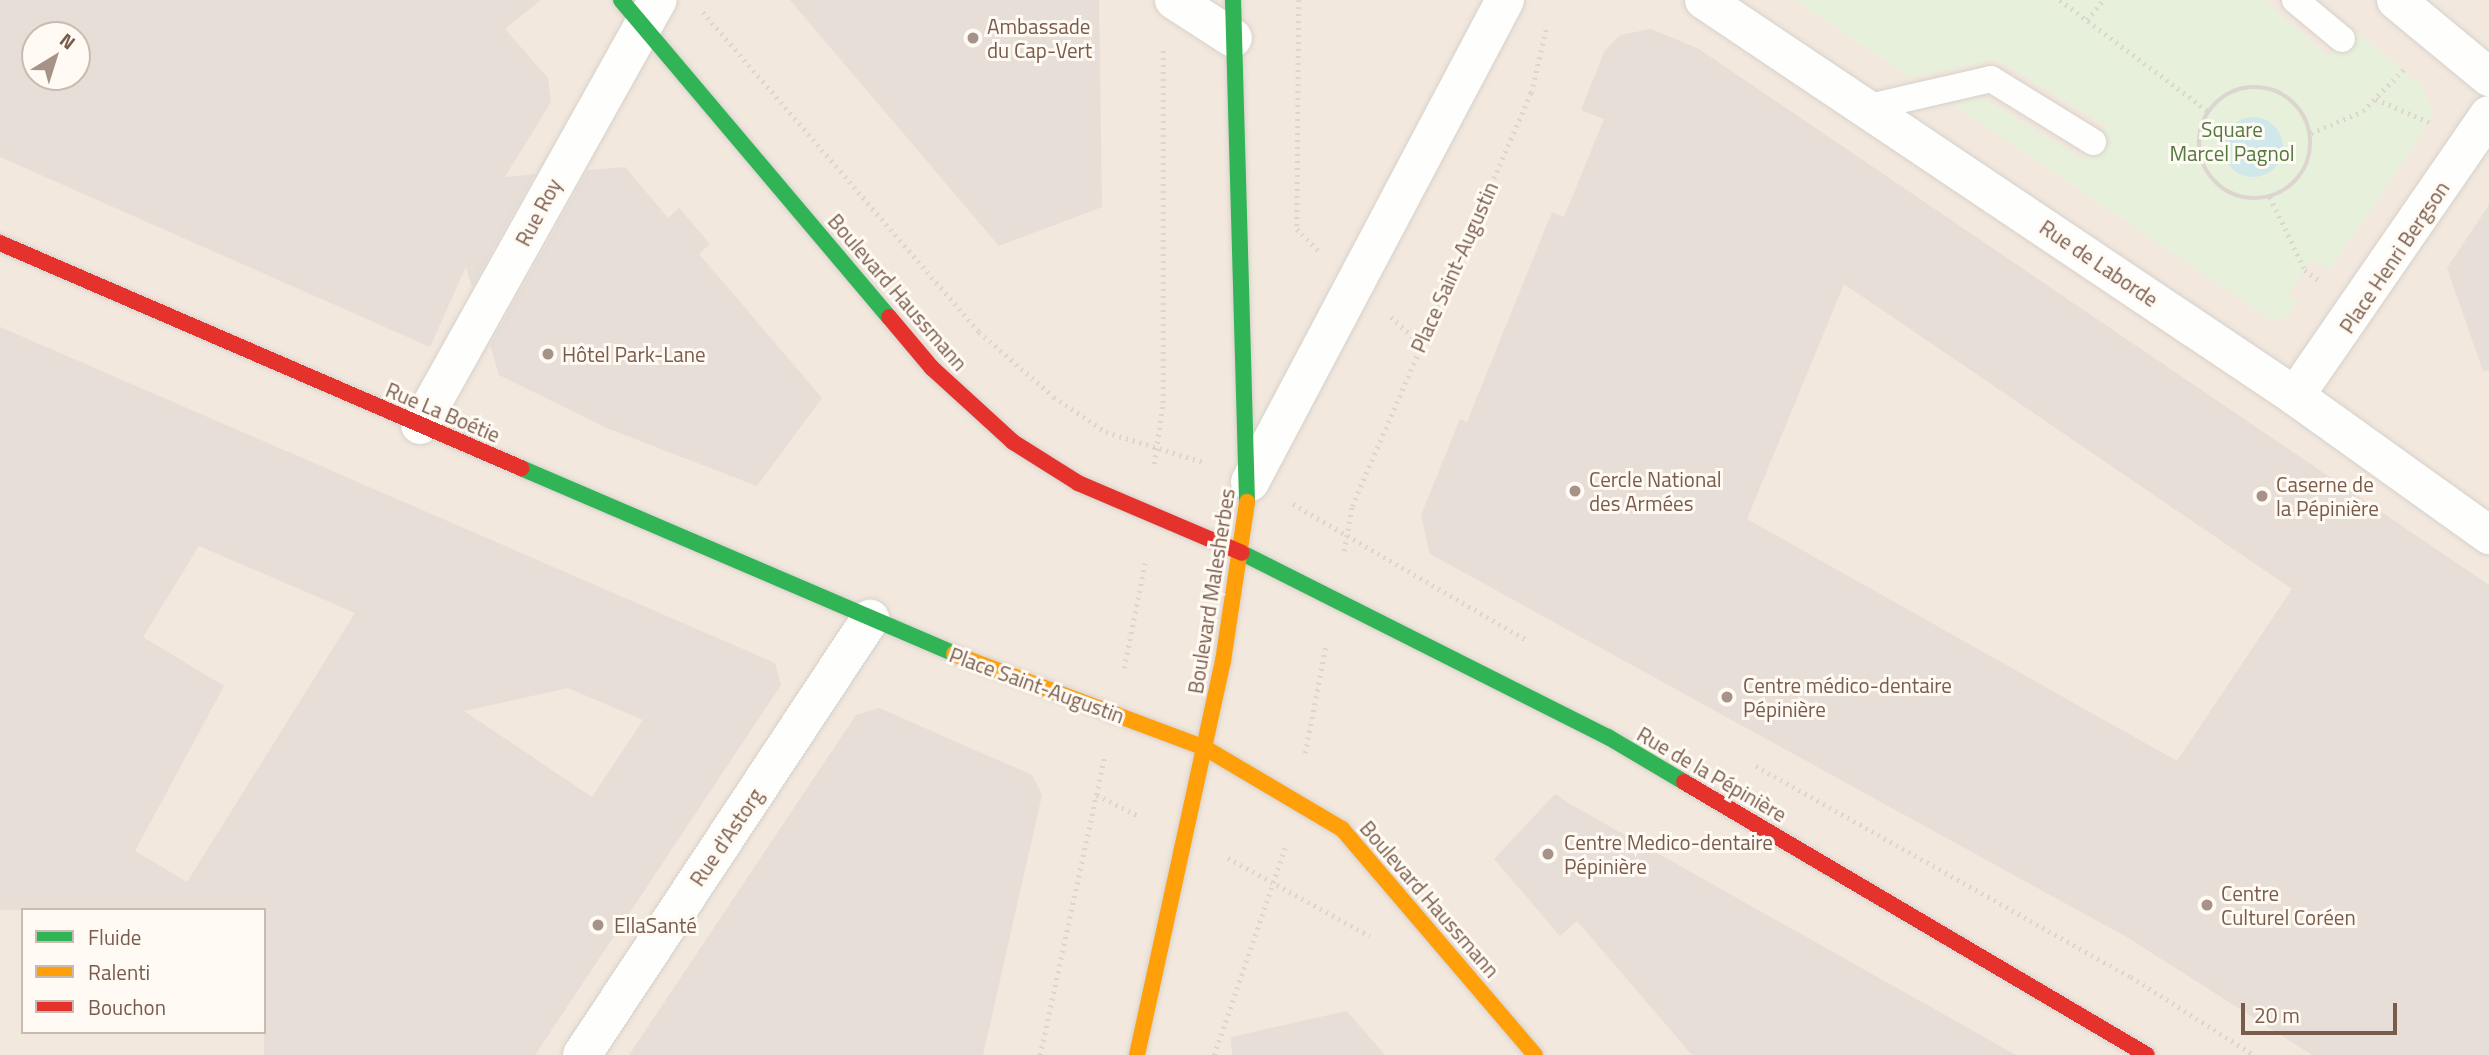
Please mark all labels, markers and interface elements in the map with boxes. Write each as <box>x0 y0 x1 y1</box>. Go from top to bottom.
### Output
place label: Ambassade du Cap-Vert <box>987 13 1092 63</box>
north arrow <box>21 21 91 91</box>
text: N <box>54 25 82 56</box>
marker: Ambassade du Cap-Vert <box>965 30 981 46</box>
park label: Square Marcel Pagnol <box>2169 116 2295 166</box>
street label: Rue Roy <box>510 174 566 250</box>
street label: Place Henri Bergson <box>2334 176 2454 338</box>
street label: Place Saint-Augustin <box>1405 178 1503 356</box>
street label: Boulevard Haussmann <box>823 208 973 376</box>
street label: Rue de Laborde <box>2035 214 2163 312</box>
place label: Hôtel Park-Lane <box>562 341 706 367</box>
marker: Hôtel Park-Lane <box>540 346 556 362</box>
street label: Rue La Boétie <box>382 377 504 447</box>
place label: Cercle National des Armées <box>1589 466 1722 516</box>
place label: Caserne de la Pépinière <box>2276 471 2379 521</box>
marker: Cercle National des Armées <box>1567 483 1583 499</box>
street label: Boulevard Malesherbes <box>1182 487 1240 695</box>
marker: Caserne de la Pépinière <box>2254 488 2270 504</box>
street label: Place Saint-Augustin <box>946 642 1128 728</box>
place label: Centre médico-dentaire Pépinière <box>1743 672 1952 722</box>
marker: Centre médico-dentaire Pépinière <box>1717 687 1737 707</box>
street label: Rue de la Pépinière <box>1633 721 1791 827</box>
street label: Rue d'Astorg <box>684 783 768 891</box>
street label: Boulevard Haussmann <box>1355 815 1505 983</box>
place label: Centre Medico-dentaire Pépinière <box>1564 829 1773 879</box>
marker: Centre Medico-dentaire Pépinière <box>1538 844 1558 864</box>
place label: Centre Culturel Coréen <box>2221 880 2356 930</box>
marker: Centre Culturel Coréen <box>2199 897 2215 913</box>
legend <box>21 908 266 1034</box>
place label: EllaSanté <box>614 912 697 938</box>
marker: EllaSanté <box>588 915 608 935</box>
text: Fluide <box>88 921 141 953</box>
text: Ralenti <box>88 956 150 988</box>
scale bar <box>2244 988 2400 1032</box>
text: Bouchon <box>88 991 166 1023</box>
text: 20 m <box>2254 999 2300 1031</box>

